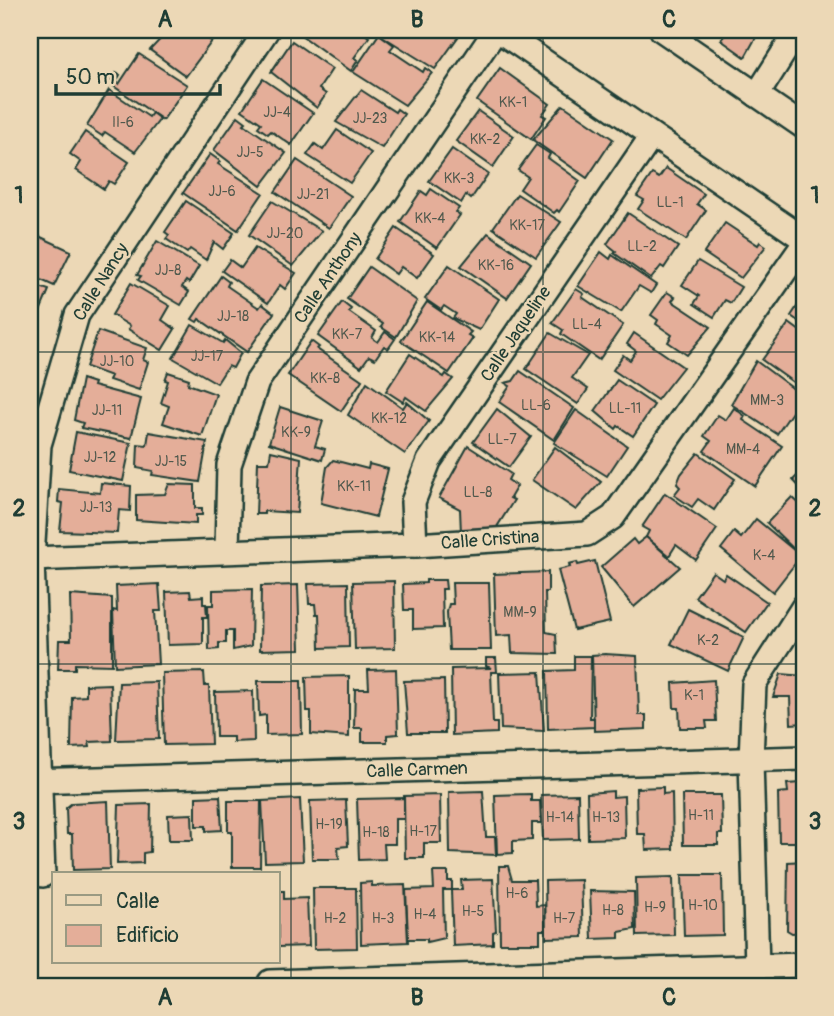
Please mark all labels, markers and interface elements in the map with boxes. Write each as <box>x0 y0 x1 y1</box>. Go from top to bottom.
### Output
text: A <box>158 5 173 34</box>
text: B <box>410 5 424 34</box>
text: C <box>662 5 676 34</box>
scale bar <box>56 52 220 96</box>
text: 50 m <box>66 64 115 91</box>
house number: KK-1 <box>499 94 527 111</box>
house number: JJ-4 <box>263 104 291 121</box>
house number: JJ-23 <box>353 110 387 127</box>
house number: II-6 <box>112 114 134 131</box>
house number: KK-2 <box>470 131 501 148</box>
house number: JJ-5 <box>237 144 263 161</box>
house number: KK-3 <box>444 170 475 187</box>
text: 1 <box>15 181 24 210</box>
text: 1 <box>811 181 820 210</box>
house number: JJ-6 <box>208 183 236 200</box>
house number: JJ-21 <box>297 186 329 203</box>
house number: LL-1 <box>656 194 684 211</box>
house number: KK-4 <box>415 210 445 227</box>
house number: KK-17 <box>509 217 545 234</box>
house number: JJ-20 <box>267 225 303 242</box>
street label: Calle Anthony <box>289 228 367 328</box>
street label: Calle Nancy <box>68 238 134 325</box>
house number: LL-2 <box>627 238 657 255</box>
house number: KK-16 <box>478 257 514 274</box>
house number: JJ-8 <box>155 262 181 279</box>
street label: Calle Jaqueline <box>476 282 557 386</box>
house number: JJ-18 <box>217 308 249 325</box>
house number: LL-4 <box>572 316 602 333</box>
house number: KK-7 <box>332 326 363 343</box>
house number: KK-14 <box>419 329 455 346</box>
house number: JJ-17 <box>191 348 224 365</box>
house number: JJ-10 <box>100 353 134 370</box>
house number: KK-8 <box>310 370 340 387</box>
house number: MM-3 <box>750 392 784 409</box>
house number: LL-6 <box>521 397 551 414</box>
house number: LL-11 <box>609 400 641 417</box>
house number: JJ-11 <box>92 402 122 419</box>
house number: KK-12 <box>371 410 407 427</box>
house number: KK-9 <box>281 424 311 441</box>
house number: LL-7 <box>487 431 517 448</box>
house number: MM-4 <box>726 441 760 458</box>
house number: JJ-12 <box>84 449 117 466</box>
house number: JJ-15 <box>155 453 187 470</box>
house number: KK-11 <box>337 478 371 495</box>
house number: LL-8 <box>464 484 492 501</box>
text: 2 <box>13 494 26 523</box>
text: 2 <box>809 494 822 523</box>
house number: JJ-13 <box>80 499 113 516</box>
street label: Calle Cristina <box>440 525 540 555</box>
house number: K-4 <box>753 547 775 564</box>
house number: MM-9 <box>503 604 537 621</box>
house number: K-2 <box>697 632 719 649</box>
house number: K-1 <box>684 687 704 704</box>
street label: Calle Carmen <box>366 757 468 783</box>
text: 3 <box>13 807 25 836</box>
house number: H-11 <box>688 807 714 824</box>
text: 3 <box>809 807 821 836</box>
house number: H-14 <box>546 809 574 826</box>
house number: H-13 <box>592 809 620 826</box>
house number: H-19 <box>315 816 343 833</box>
house number: H-17 <box>409 823 437 840</box>
house number: H-18 <box>362 824 390 841</box>
legend <box>52 872 280 964</box>
house number: H-6 <box>506 885 528 902</box>
text: Calle <box>116 888 160 915</box>
house number: H-10 <box>688 897 718 914</box>
house number: H-9 <box>644 899 666 916</box>
house number: H-8 <box>602 902 624 919</box>
house number: H-5 <box>462 903 484 920</box>
house number: H-4 <box>414 906 436 923</box>
house number: H-2 <box>324 910 346 927</box>
house number: H-3 <box>372 910 395 927</box>
house number: H-7 <box>553 910 576 927</box>
text: Edificio <box>116 922 179 949</box>
text: A <box>158 983 173 1012</box>
text: B <box>410 983 424 1012</box>
text: C <box>662 983 676 1012</box>

